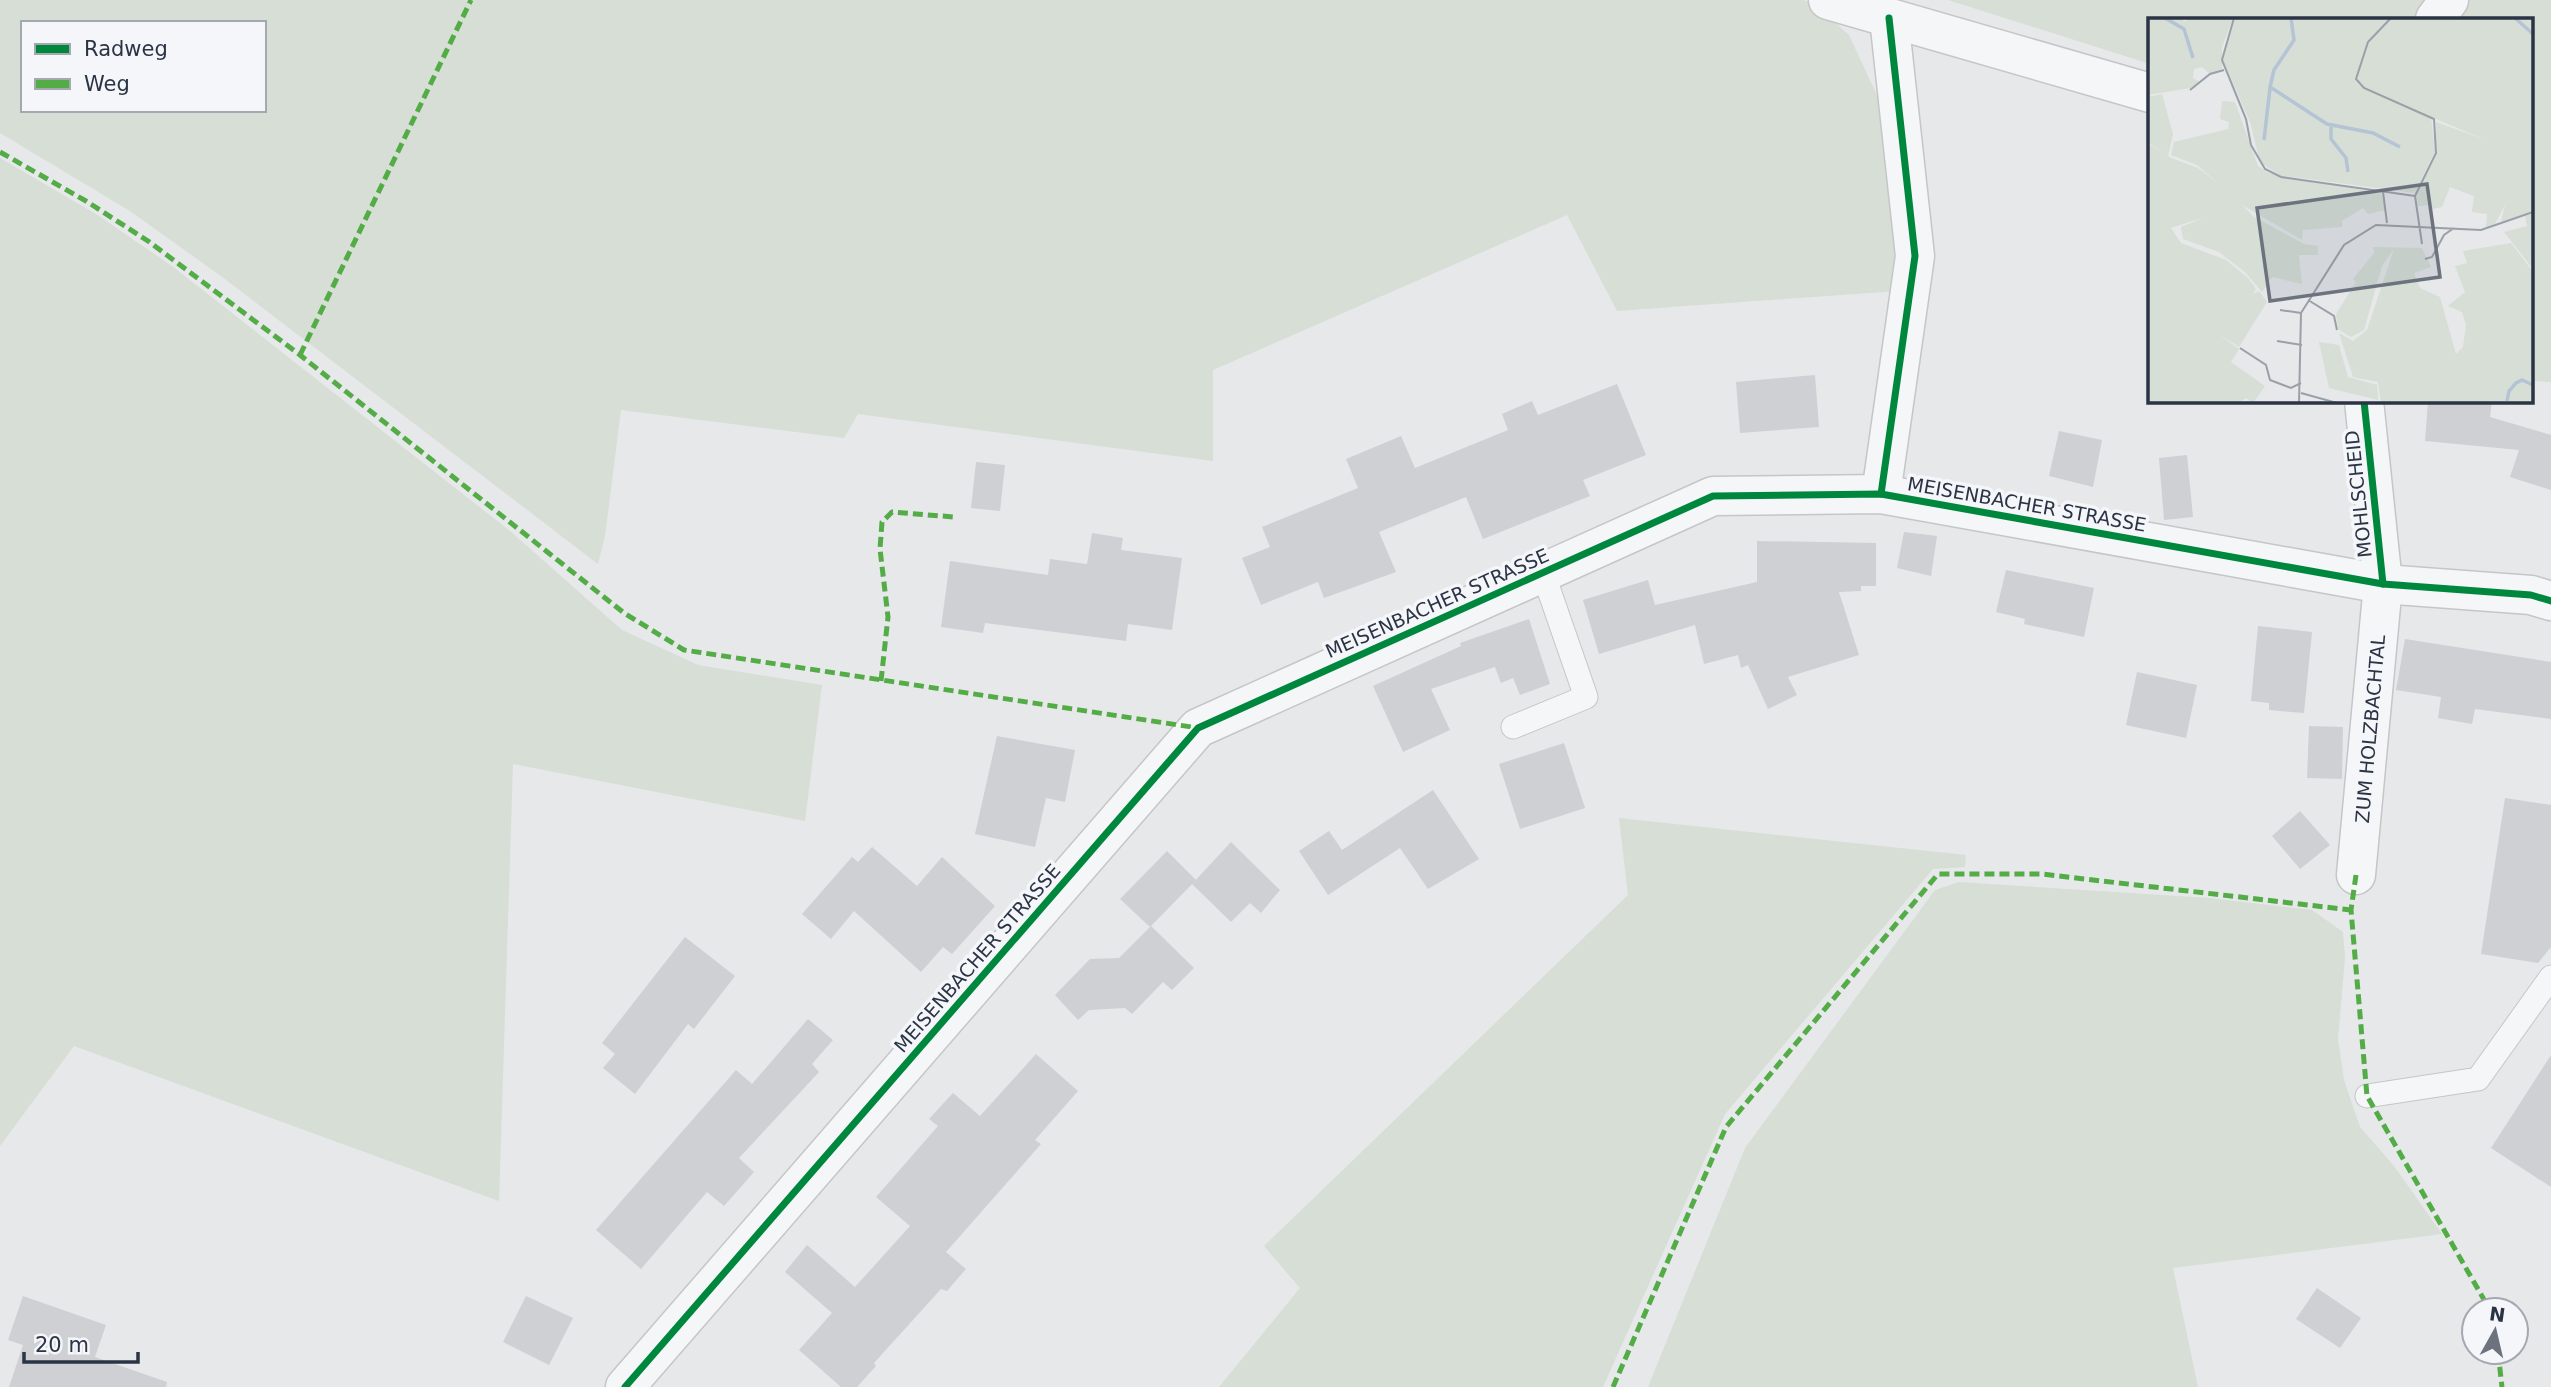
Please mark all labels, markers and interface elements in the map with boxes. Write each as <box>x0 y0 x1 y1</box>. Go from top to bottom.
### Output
inset map <box>2148 18 2534 402</box>
legend <box>21 21 266 112</box>
text: Radweg <box>84 37 168 61</box>
text: Weg <box>84 72 130 96</box>
street label: MOHLSCHEID <box>2340 429 2376 559</box>
street label: MEISENBACHER STRASSE <box>1906 472 2148 536</box>
street label: MEISENBACHER STRASSE <box>1322 544 1552 662</box>
street label: ZUM HOLZBACHTAL <box>2351 633 2389 824</box>
street label: MEISENBACHER STRASSE <box>889 859 1065 1057</box>
north arrow <box>2460 1296 2530 1366</box>
text: N <box>2488 1302 2507 1326</box>
scale bar <box>24 1320 138 1364</box>
text: 20 m <box>35 1333 89 1357</box>

